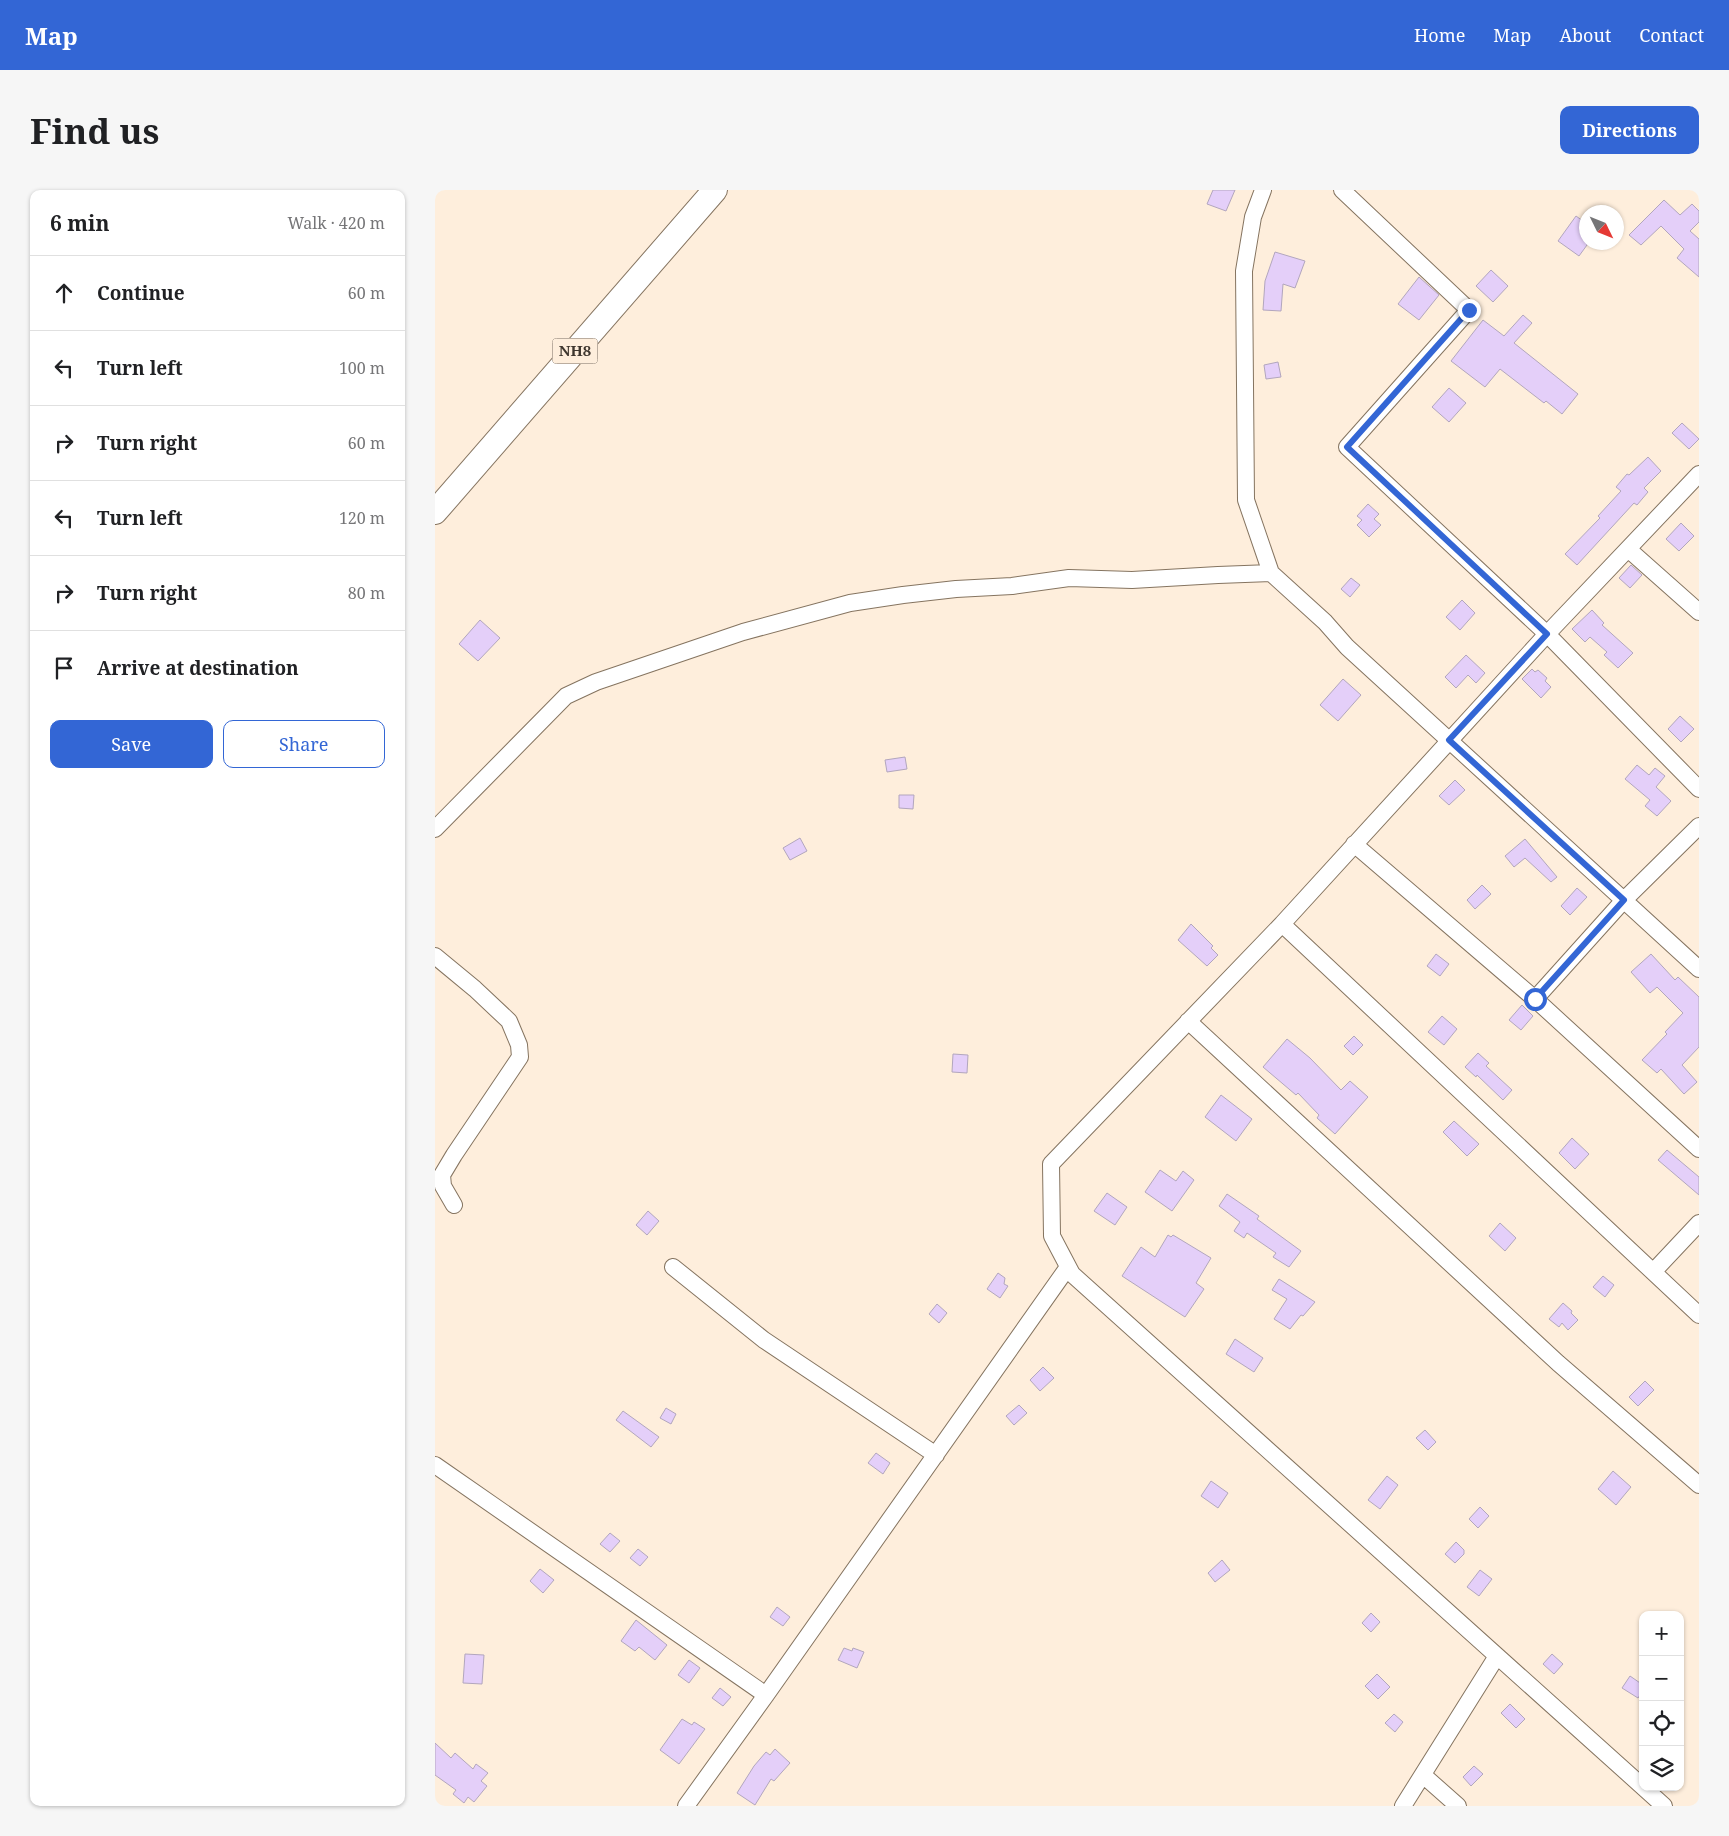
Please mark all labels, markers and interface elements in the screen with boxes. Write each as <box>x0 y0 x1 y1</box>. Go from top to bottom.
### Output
text: Map <box>25 19 78 52</box>
text: Home <box>1414 23 1465 47</box>
text: Map <box>1493 23 1531 47</box>
text: About <box>1559 23 1611 47</box>
text: Contact <box>1639 23 1704 47</box>
button: Directions <box>1560 106 1699 154</box>
text: Find us <box>30 107 159 154</box>
north arrow <box>1579 205 1624 250</box>
text: 6 min <box>50 209 109 237</box>
text: Walk · 420 m <box>288 212 385 234</box>
icon: ahead <box>50 279 78 307</box>
text: Continue <box>97 280 185 306</box>
text: 60 m <box>348 282 385 304</box>
route end <box>1458 299 1481 322</box>
road number: NH8 <box>553 338 597 364</box>
icon: left <box>50 354 78 382</box>
text: Turn left <box>97 355 183 381</box>
text: 100 m <box>339 357 385 379</box>
icon: right <box>50 429 78 457</box>
text: Turn right <box>97 430 197 456</box>
text: 60 m <box>348 432 385 454</box>
icon: left <box>50 504 78 532</box>
text: Turn left <box>97 505 183 531</box>
text: 120 m <box>339 507 385 529</box>
icon: right <box>50 579 78 607</box>
text: Turn right <box>97 580 197 606</box>
text: 80 m <box>348 582 385 604</box>
icon: arrive <box>50 654 78 682</box>
text: Arrive at destination <box>97 655 299 681</box>
button: Save <box>50 720 213 768</box>
button: Share <box>223 720 385 768</box>
route start <box>1524 988 1547 1011</box>
map controls <box>1639 1611 1684 1791</box>
button: + <box>1639 1611 1684 1656</box>
button: − <box>1639 1656 1684 1701</box>
button: locate <box>1639 1701 1684 1746</box>
button: layers <box>1639 1746 1684 1791</box>

